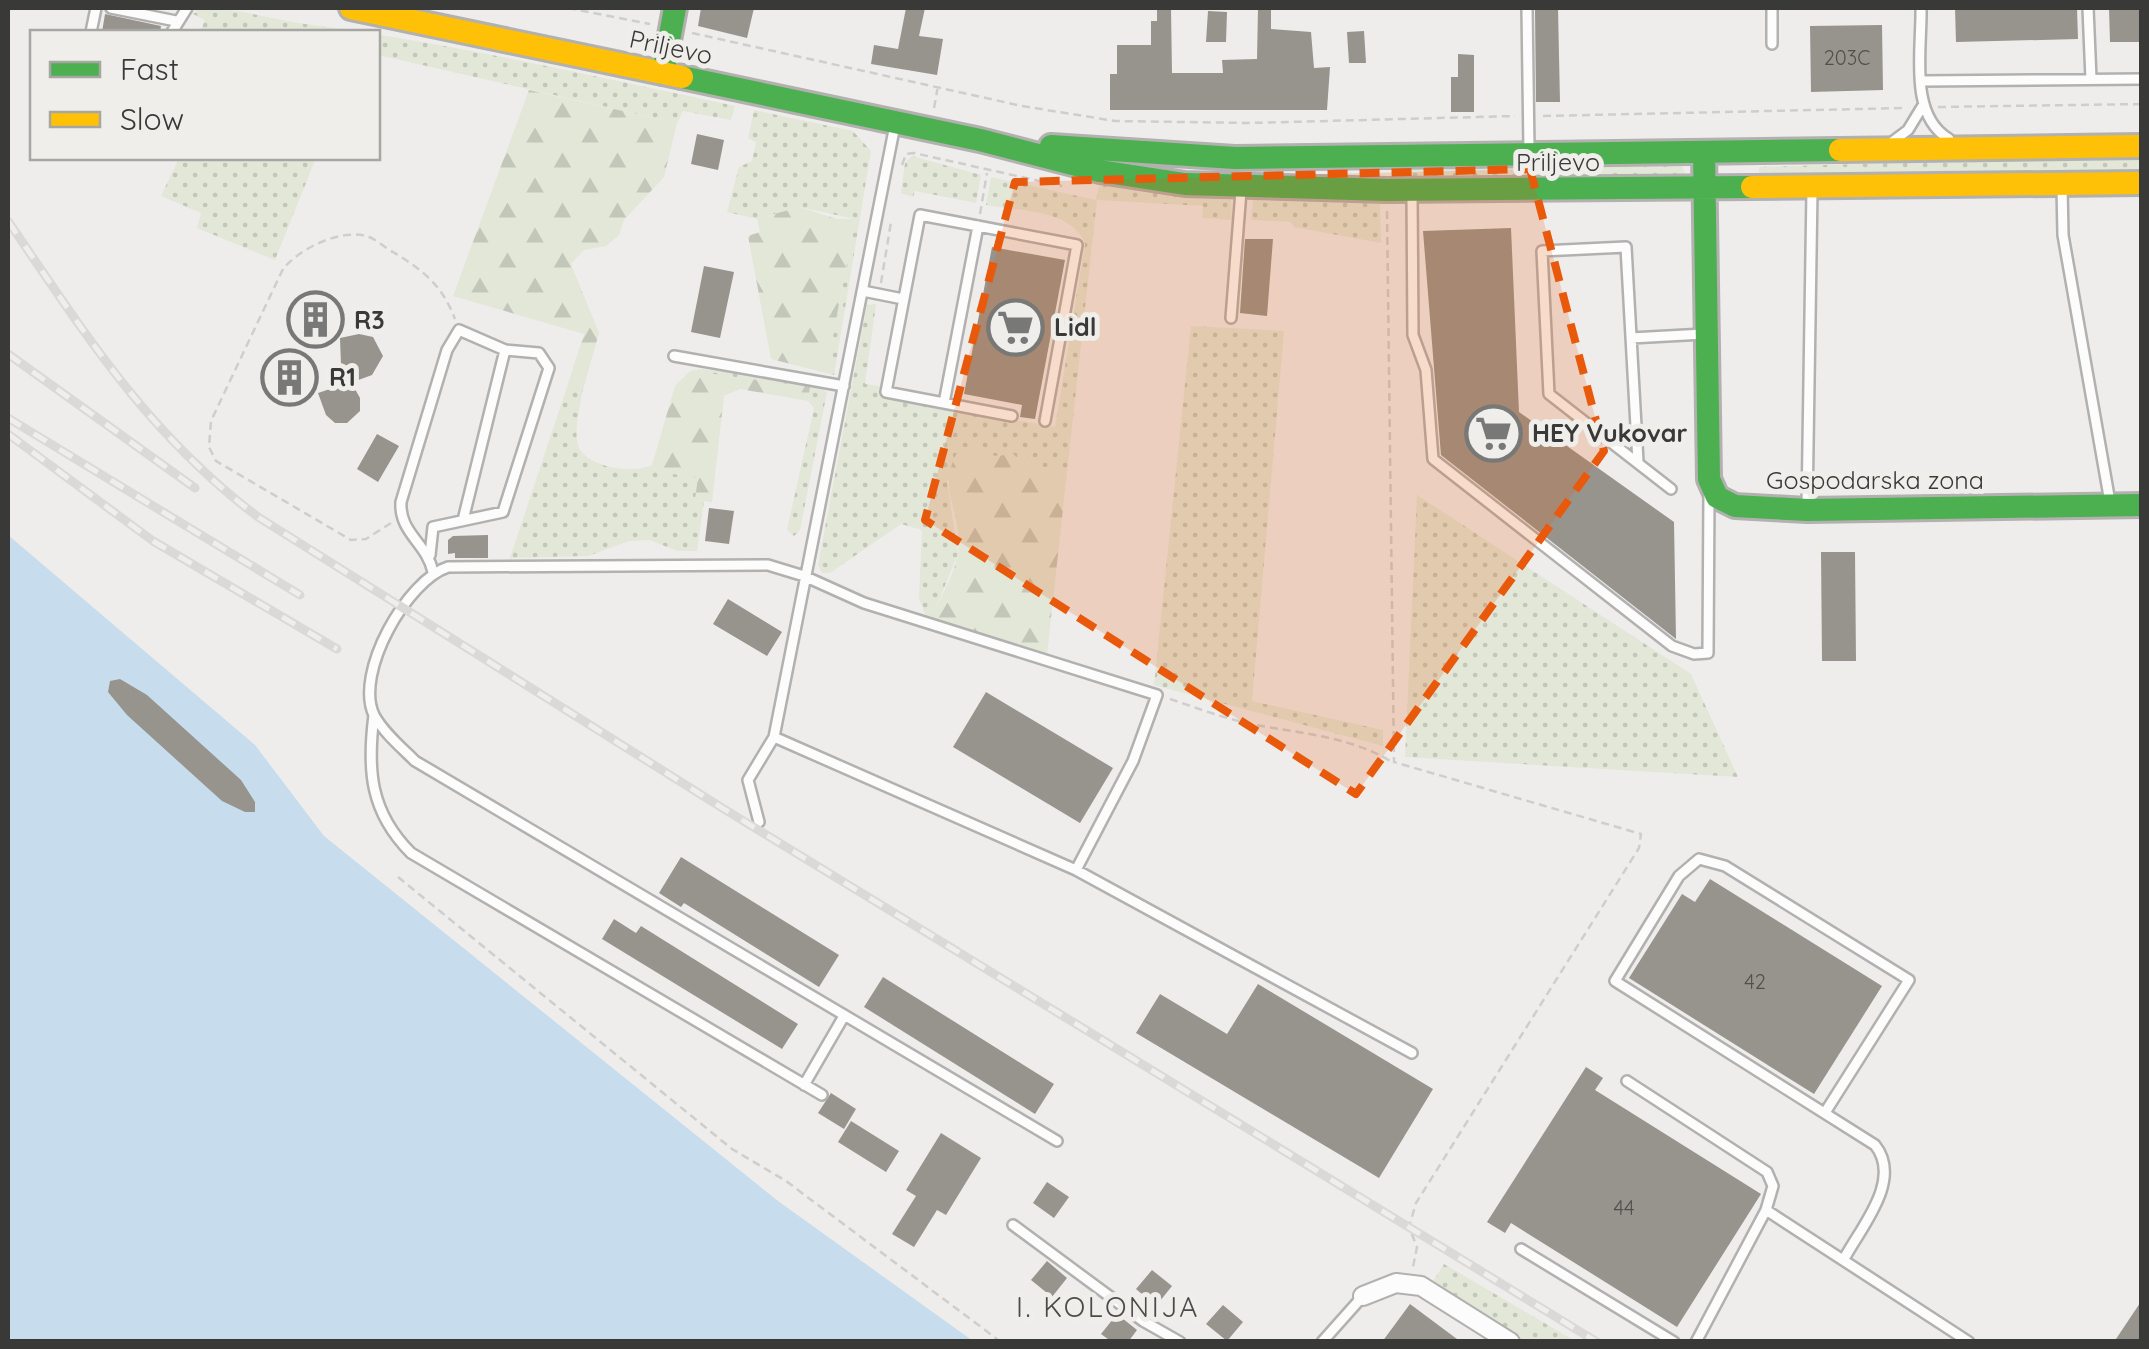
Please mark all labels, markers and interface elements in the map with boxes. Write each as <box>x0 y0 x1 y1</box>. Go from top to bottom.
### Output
street label: Priljevo <box>627 23 716 70</box>
legend <box>30 30 380 160</box>
house number: 203C <box>1824 45 1870 70</box>
text: Fast <box>120 50 179 88</box>
text: Slow <box>120 100 184 138</box>
street label: Priljevo <box>1516 146 1600 177</box>
building icon: R3 <box>285 290 345 350</box>
supermarket icon: Lidl <box>985 297 1045 357</box>
place label: R3 <box>354 304 385 335</box>
place label: Lidl <box>1054 311 1096 342</box>
building icon: R1 <box>260 347 320 407</box>
place label: R1 <box>329 361 356 392</box>
supermarket icon: HEY Vukovar <box>1463 403 1523 463</box>
place label: HEY Vukovar <box>1532 417 1687 448</box>
street label: Gospodarska zona <box>1766 464 1984 495</box>
house number: 42 <box>1744 969 1766 994</box>
house number: 44 <box>1613 1195 1635 1220</box>
district label: I. KOLONIJA <box>1016 1289 1200 1324</box>

